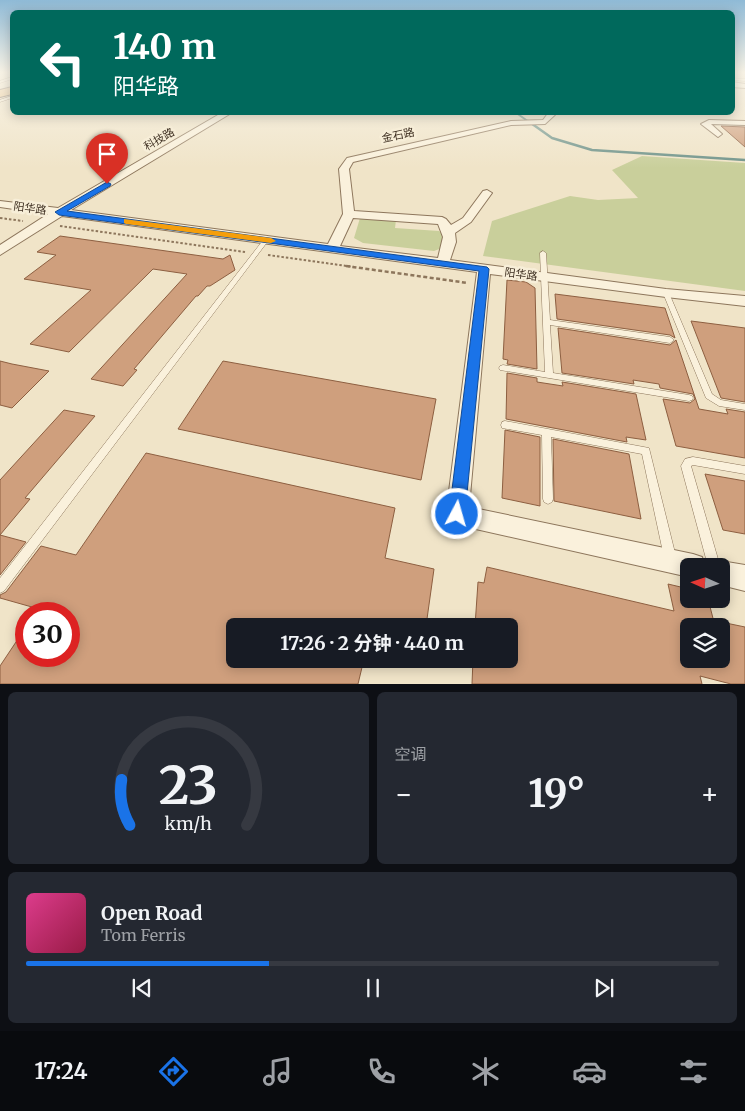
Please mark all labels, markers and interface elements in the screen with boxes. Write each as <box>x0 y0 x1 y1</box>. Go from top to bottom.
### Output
text: 140 m <box>113 25 216 69</box>
icon: left <box>30 30 95 95</box>
text: 阳华路 <box>113 72 179 100</box>
street label: 科技路 <box>141 125 177 153</box>
street label: 金石路 <box>380 125 416 145</box>
pin <box>86 133 128 184</box>
icon: arrive <box>93 140 121 168</box>
street label: 阳华路 <box>13 199 47 217</box>
street label: 阳华路 <box>504 265 538 283</box>
position arrow <box>430 487 482 539</box>
north arrow <box>680 558 730 608</box>
map controls <box>680 558 730 668</box>
speed limit sign: 30 <box>15 602 80 667</box>
button: layers <box>680 618 730 668</box>
text: 17:26 · 2 分钟 · 440 m <box>280 631 464 655</box>
text: 空调 <box>395 744 427 764</box>
text: 23 <box>159 753 218 818</box>
text: 19° <box>528 770 585 817</box>
text: − <box>395 776 413 812</box>
text: + <box>700 776 719 812</box>
text: km/h <box>165 812 212 835</box>
text: Open Road <box>101 901 203 925</box>
text: Tom Ferris <box>101 925 186 945</box>
icon: previous <box>128 974 156 1002</box>
icon: pause <box>359 974 387 1002</box>
icon: next <box>590 974 618 1002</box>
icon: directions <box>156 1054 191 1089</box>
icon: music <box>260 1054 295 1089</box>
icon: phone <box>364 1054 399 1089</box>
icon: climate <box>468 1054 503 1089</box>
icon: car <box>572 1054 607 1089</box>
icon: filters <box>676 1054 711 1089</box>
text: 17:24 <box>34 1057 87 1085</box>

